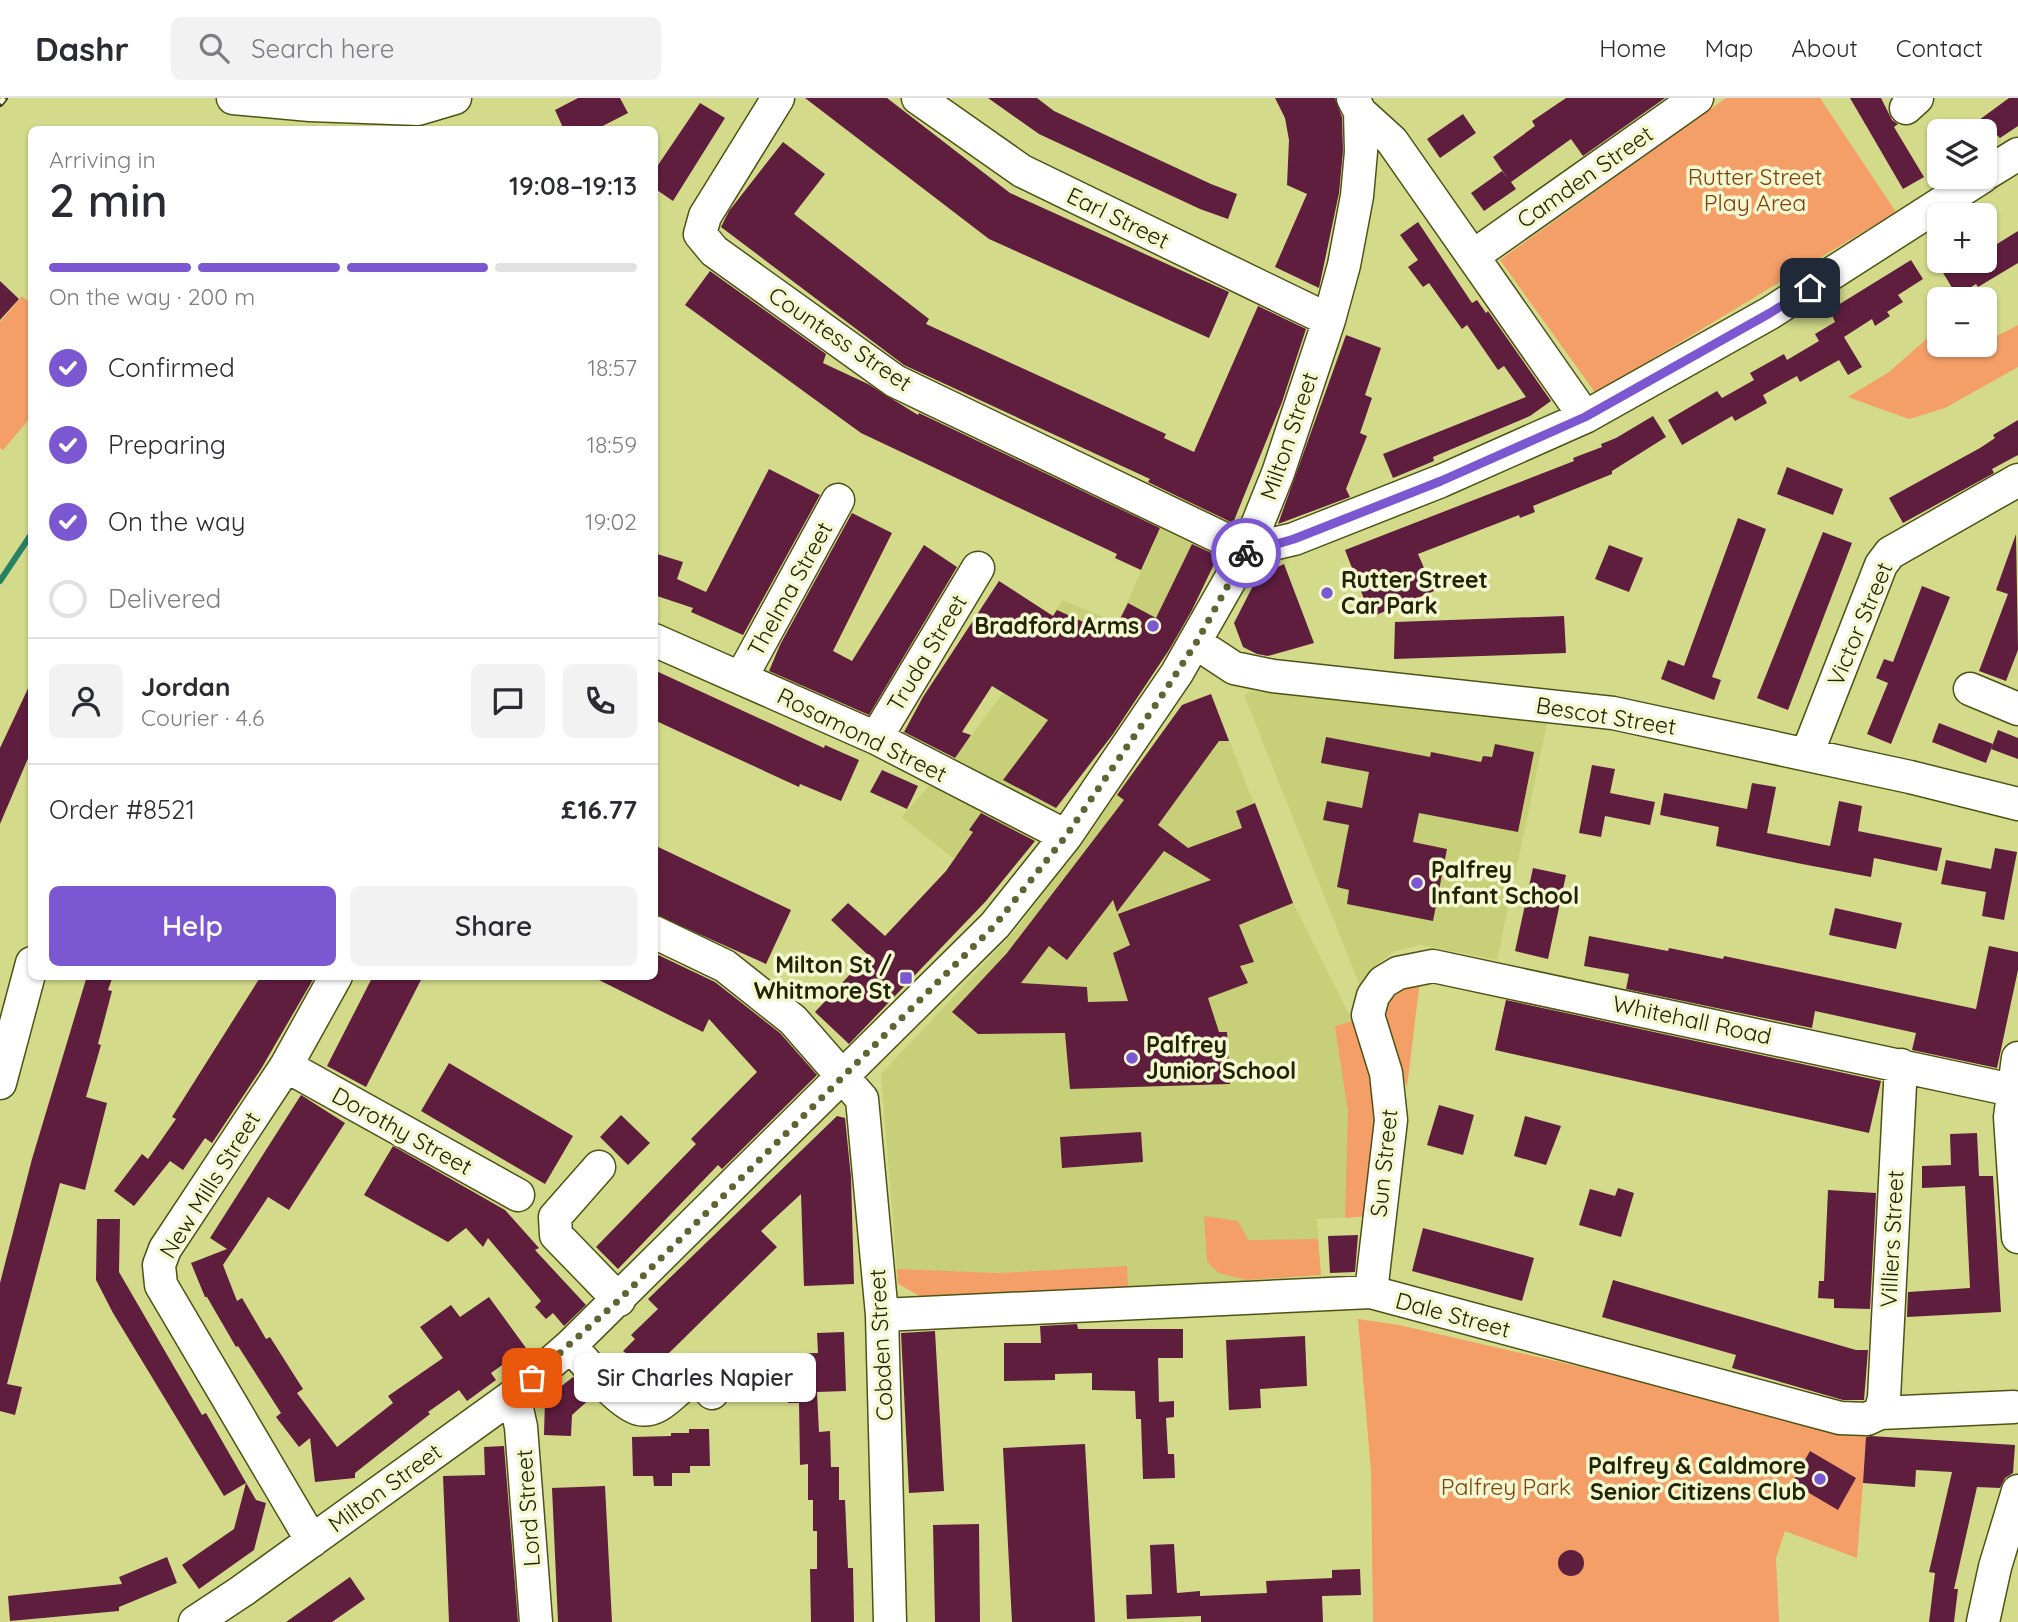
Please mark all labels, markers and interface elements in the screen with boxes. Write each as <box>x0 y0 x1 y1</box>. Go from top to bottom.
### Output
search box <box>171 17 661 80</box>
text: Dashr <box>35 28 129 69</box>
icon: search <box>195 29 233 67</box>
text: Search here <box>251 32 394 65</box>
text: Home <box>1599 33 1666 63</box>
text: Map <box>1704 33 1753 63</box>
text: About <box>1791 33 1858 63</box>
text: Contact <box>1896 33 1983 63</box>
street label: Camden Street <box>1511 119 1658 234</box>
map controls <box>1927 119 1997 357</box>
button: layers <box>1927 119 1997 189</box>
text: Arriving in <box>49 145 156 174</box>
park label: Rutter Street Play Area <box>1688 162 1823 217</box>
text: 19:08–19:13 <box>509 169 637 202</box>
text: 2 min <box>49 171 168 229</box>
street label: Earl Street <box>1062 180 1174 255</box>
button: + <box>1927 203 1997 273</box>
pin <box>1780 258 1840 318</box>
icon: home <box>1791 269 1829 307</box>
street label: Countess Street <box>763 280 918 397</box>
text: On the way · 200 m <box>49 282 255 311</box>
button: − <box>1927 287 1997 357</box>
icon: check <box>49 349 87 387</box>
text: Confirmed <box>108 351 235 384</box>
text: 18:57 <box>587 353 637 382</box>
street label: Milton Street <box>1253 368 1324 504</box>
icon: check <box>49 426 87 464</box>
text: Preparing <box>108 428 226 461</box>
text: 18:59 <box>586 430 637 459</box>
icon: check <box>49 503 87 541</box>
text: On the way <box>108 505 246 538</box>
text: 19:02 <box>585 507 637 536</box>
street label: Thelma Street <box>741 516 839 661</box>
courier <box>1211 518 1281 588</box>
icon: bike <box>1227 534 1265 572</box>
street label: Victor Street <box>1820 557 1899 690</box>
place label: Rutter Street Car Park <box>1341 565 1488 620</box>
text: Delivered <box>108 582 221 615</box>
marker: Rutter Street Car Park <box>1319 585 1335 601</box>
street label: Truda Street <box>880 589 973 717</box>
place label: Bradford Arms <box>974 611 1139 640</box>
marker: Bradford Arms <box>1145 618 1161 634</box>
button: person <box>49 664 123 738</box>
button: chat <box>471 664 545 738</box>
button: phone <box>563 664 637 738</box>
text: Jordan <box>141 670 230 703</box>
street label: Rosamond Street <box>773 681 952 788</box>
street label: Bescot Street <box>1534 690 1678 741</box>
text: Courier · 4.6 <box>141 703 264 732</box>
text: Order #8521 <box>49 793 195 826</box>
text: £16.77 <box>561 793 637 826</box>
place label: Palfrey Infant School <box>1431 855 1579 910</box>
marker: Palfrey Infant School <box>1409 875 1425 891</box>
button: Help <box>49 886 336 966</box>
button: Share <box>350 886 637 966</box>
place label: Milton St / Whitmore St <box>754 950 892 1005</box>
marker: Milton St / Whitmore St <box>898 970 914 986</box>
street label: Whitehall Road <box>1610 989 1774 1051</box>
place label: Palfrey Junior School <box>1146 1030 1296 1085</box>
marker: Palfrey Junior School <box>1124 1050 1140 1066</box>
street label: Dorothy Street <box>327 1080 478 1181</box>
street label: New Mills Street <box>153 1106 266 1264</box>
street label: Sun Street <box>1363 1107 1404 1218</box>
street label: Villiers Street <box>1873 1169 1910 1308</box>
street label: Cobden Street <box>862 1268 899 1422</box>
street label: Dale Street <box>1393 1285 1514 1344</box>
pin <box>502 1348 562 1408</box>
callout: Sir Charles Napier <box>574 1354 816 1402</box>
icon: bag <box>513 1359 551 1397</box>
text: Sir Charles Napier <box>597 1363 793 1392</box>
street label: Milton Street <box>322 1437 447 1538</box>
street label: Lord Street <box>509 1448 546 1568</box>
place label: Palfrey & Caldmore Senior Citizens Club <box>1588 1451 1806 1506</box>
marker: Palfrey & Caldmore Senior Citizens Club <box>1812 1471 1828 1487</box>
park label: Palfrey Park <box>1441 1472 1571 1501</box>

